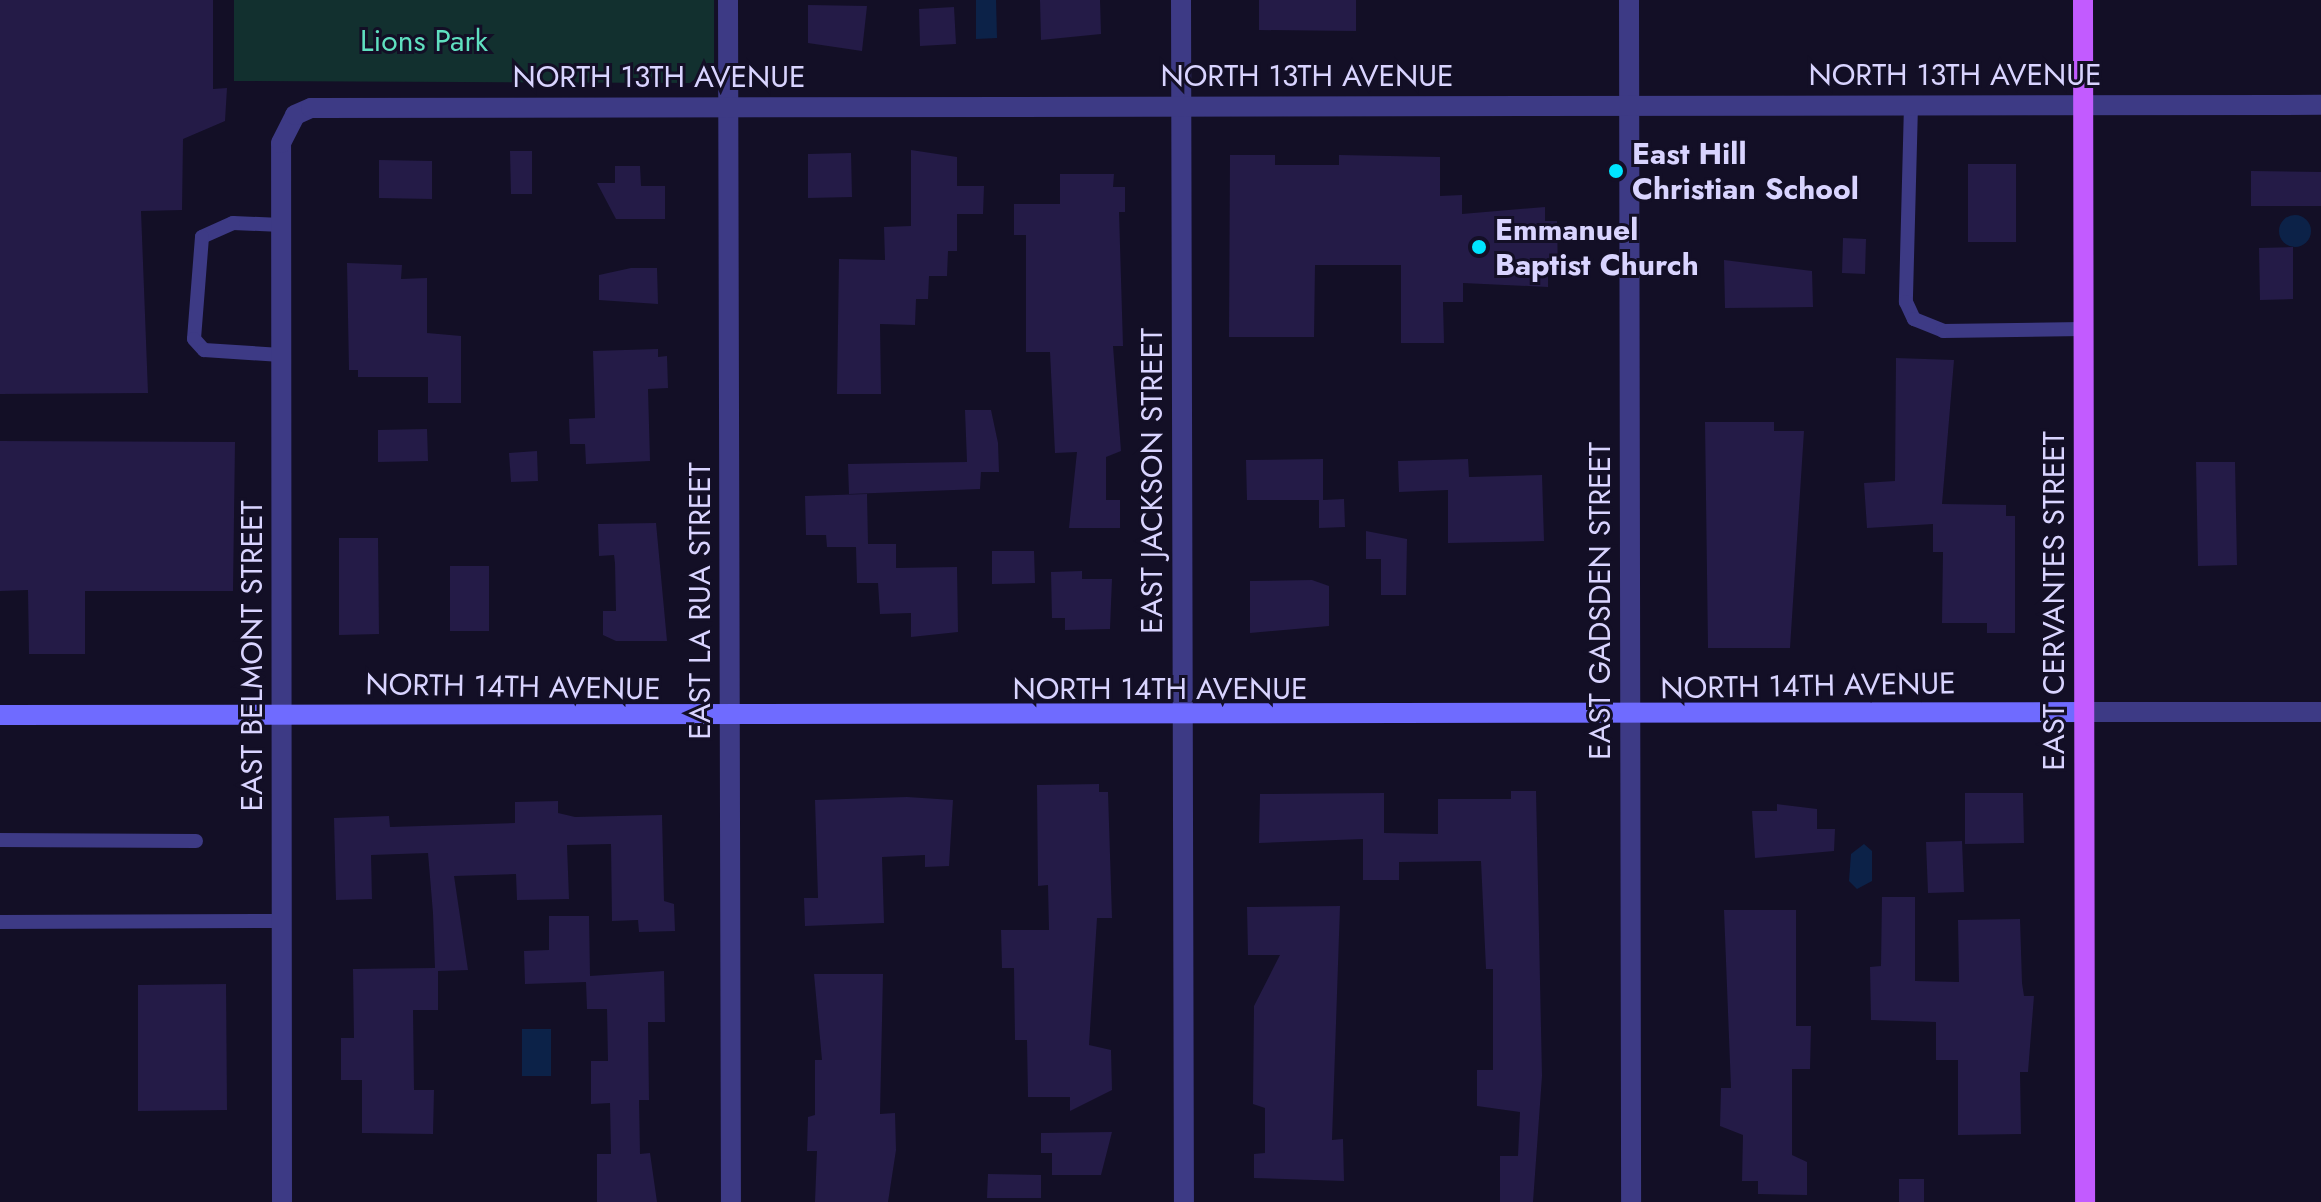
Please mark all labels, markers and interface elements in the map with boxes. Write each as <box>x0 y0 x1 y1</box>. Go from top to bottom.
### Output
park label: Lions Park <box>360 23 488 59</box>
street label: NORTH 13TH AVENUE <box>1808 57 2102 93</box>
street label: NORTH 13TH AVENUE <box>1160 58 1454 94</box>
street label: NORTH 13TH AVENUE <box>512 59 806 95</box>
place label: East Hill Christian School <box>1632 136 1859 206</box>
marker: East Hill Christian School <box>1607 162 1625 180</box>
place label: Emmanuel Baptist Church <box>1495 212 1699 282</box>
marker: Emmanuel Baptist Church <box>1470 238 1488 256</box>
street label: EAST JACKSON STREET <box>1134 328 1170 634</box>
street label: EAST CERVANTES STREET <box>2036 431 2072 771</box>
street label: EAST GADSDEN STREET <box>1582 442 1618 760</box>
street label: EAST LA RUA STREET <box>682 462 718 740</box>
street label: EAST BELMONT STREET <box>234 501 270 811</box>
street label: NORTH 14TH AVENUE <box>1660 665 1956 707</box>
street label: NORTH 14TH AVENUE <box>365 666 661 708</box>
street label: NORTH 14TH AVENUE <box>1012 671 1308 707</box>

